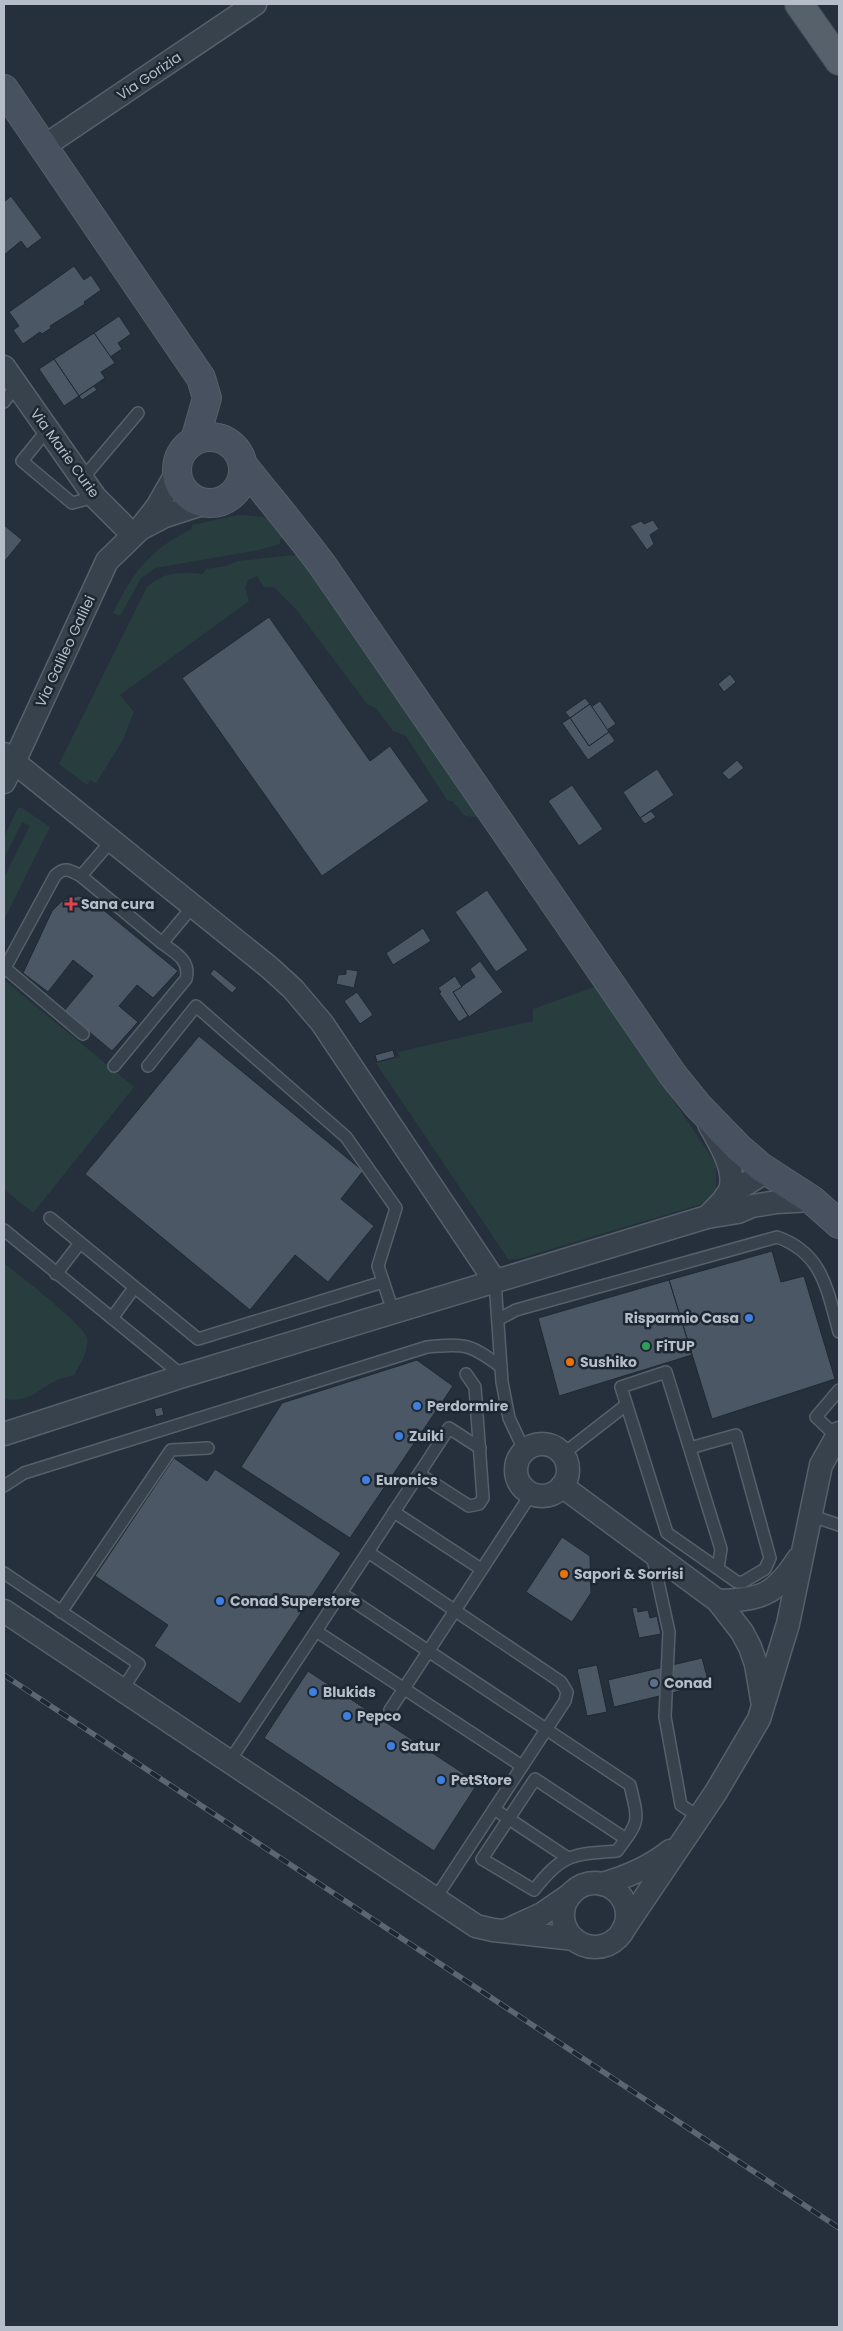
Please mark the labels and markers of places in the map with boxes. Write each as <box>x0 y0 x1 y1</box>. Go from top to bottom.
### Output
place label: Sana cura <box>81 894 154 914</box>
marker: Sana cura <box>65 898 77 910</box>
place label: Risparmio Casa <box>625 1308 739 1328</box>
marker: Risparmio Casa <box>743 1312 755 1324</box>
place label: FiTUP <box>656 1336 695 1356</box>
marker: FiTUP <box>640 1340 652 1352</box>
place label: Sushiko <box>580 1352 637 1372</box>
marker: Sushiko <box>564 1356 576 1368</box>
place label: Perdormire <box>427 1396 509 1416</box>
marker: Perdormire <box>411 1400 423 1412</box>
place label: Zuiki <box>409 1426 444 1446</box>
marker: Zuiki <box>393 1430 405 1442</box>
place label: Euronics <box>376 1470 438 1490</box>
marker: Euronics <box>360 1474 372 1486</box>
place label: Sapori & Sorrisi <box>574 1564 683 1584</box>
marker: Sapori & Sorrisi <box>558 1568 570 1580</box>
place label: Conad Superstore <box>230 1591 361 1611</box>
marker: Conad Superstore <box>214 1595 226 1607</box>
place label: Conad <box>664 1673 712 1693</box>
marker: Conad <box>648 1677 660 1689</box>
place label: Blukids <box>323 1682 376 1702</box>
marker: Blukids <box>307 1686 319 1698</box>
place label: Pepco <box>357 1706 401 1726</box>
marker: Pepco <box>341 1710 353 1722</box>
place label: Satur <box>401 1736 440 1756</box>
marker: Satur <box>385 1740 397 1752</box>
place label: PetStore <box>451 1770 512 1790</box>
marker: PetStore <box>435 1774 447 1786</box>

